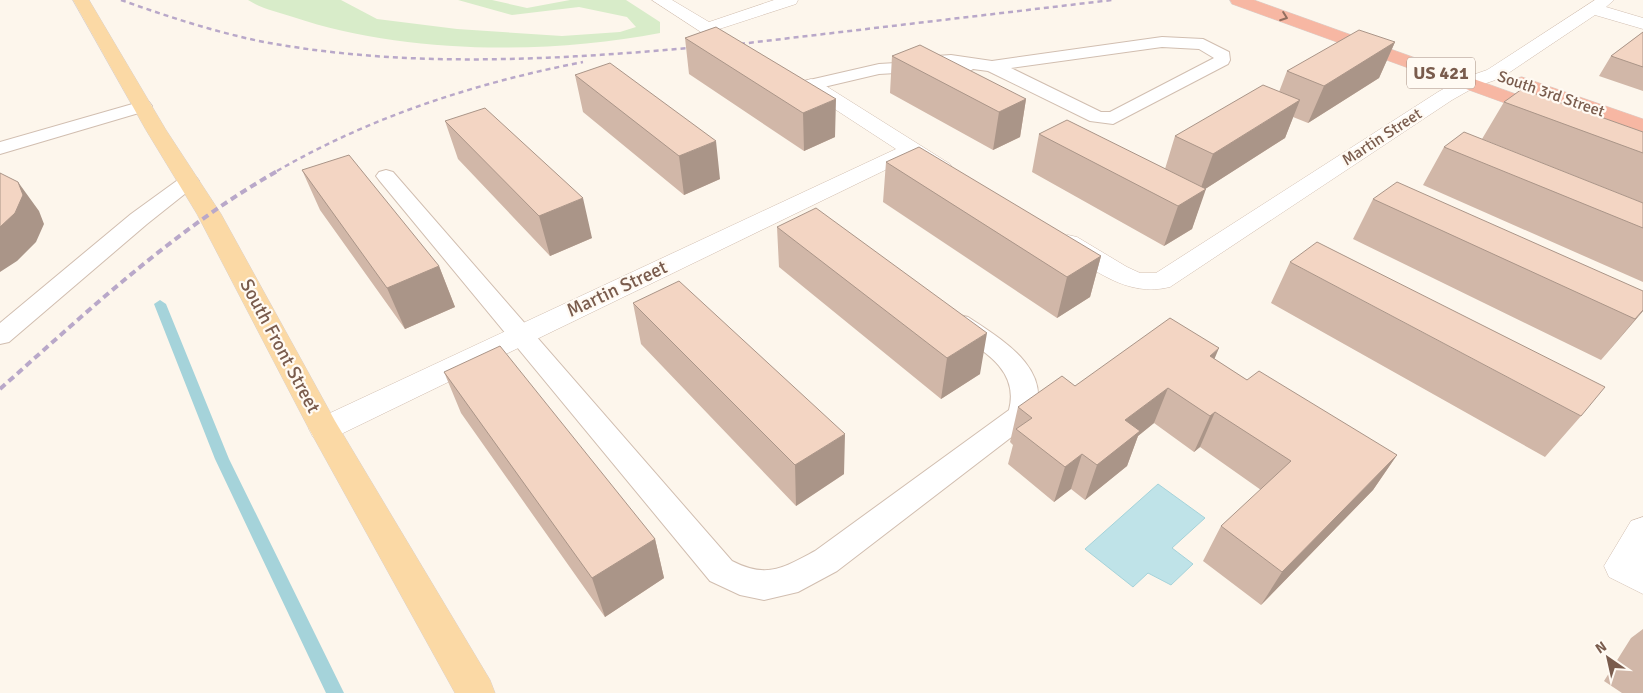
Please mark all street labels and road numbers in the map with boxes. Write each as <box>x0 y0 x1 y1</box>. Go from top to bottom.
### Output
road number: US 421 <box>1407 58 1475 88</box>
street label: South 3rd Street <box>1495 66 1608 122</box>
street label: Martin Street <box>1338 104 1426 170</box>
street label: Martin Street <box>563 255 671 323</box>
street label: South Front Street <box>234 275 326 418</box>

